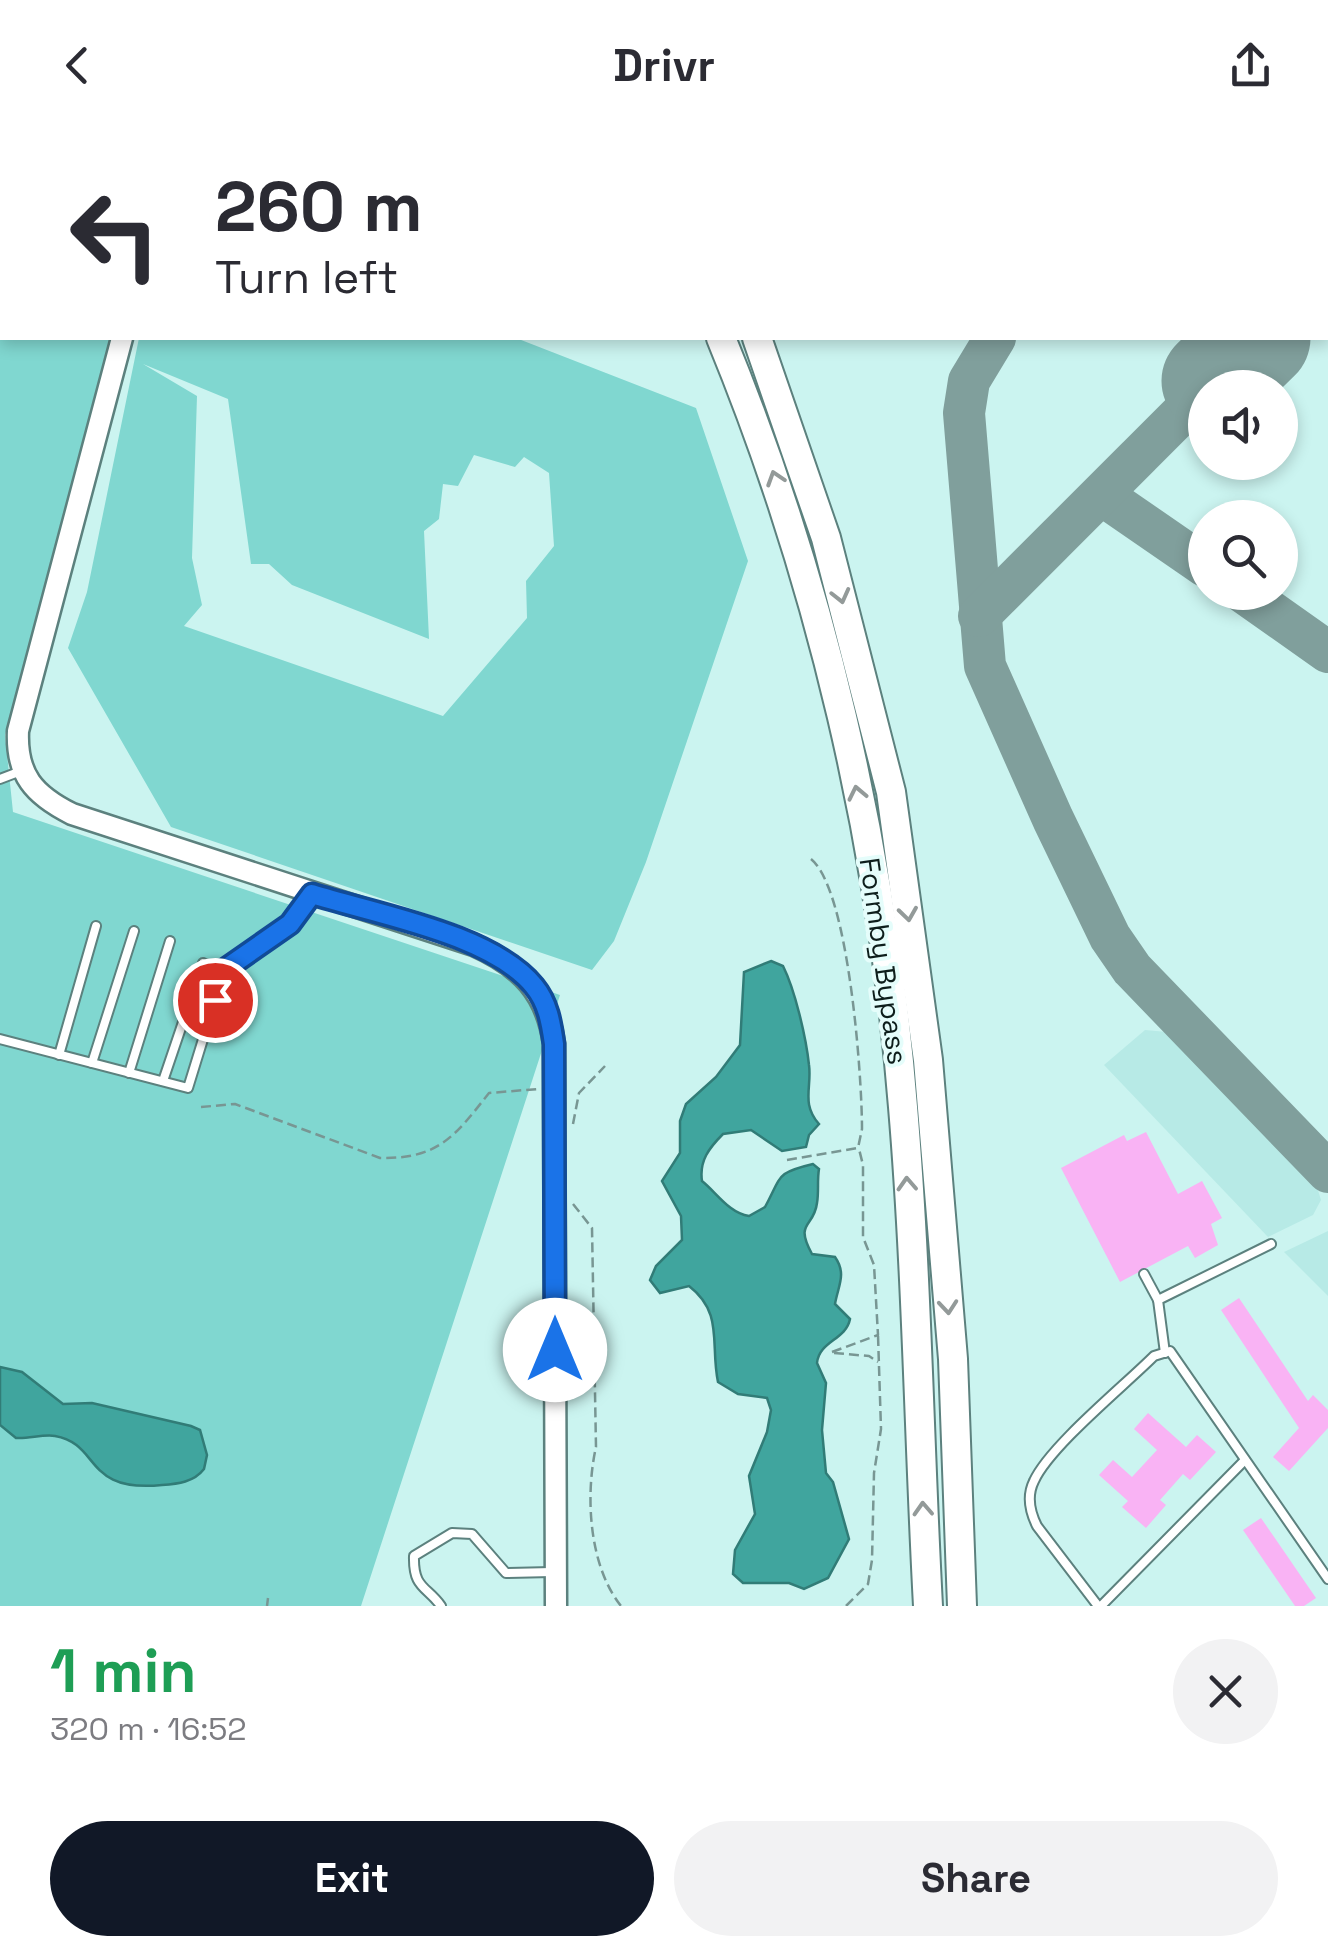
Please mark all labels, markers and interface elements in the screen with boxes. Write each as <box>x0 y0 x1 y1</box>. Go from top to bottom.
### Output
text: Drivr <box>613 37 715 94</box>
icon: back <box>50 38 105 93</box>
icon: share <box>1223 38 1278 93</box>
text: 260 m <box>215 162 423 251</box>
icon: left <box>50 170 180 300</box>
text: Turn left <box>215 249 398 306</box>
map controls <box>1188 370 1298 610</box>
button: sound <box>1188 370 1298 480</box>
one-way arrow <box>766 471 787 488</box>
button: search <box>1188 500 1298 610</box>
one-way arrow <box>829 588 850 605</box>
one-way arrow <box>847 785 868 802</box>
street label: Formby Bypass <box>852 855 916 1067</box>
one-way arrow <box>897 906 918 922</box>
pin <box>173 958 258 1043</box>
icon: arrive <box>188 973 243 1028</box>
one-way arrow <box>896 1176 917 1192</box>
position arrow <box>503 1298 607 1402</box>
one-way arrow <box>937 1299 959 1315</box>
one-way arrow <box>913 1500 934 1516</box>
text: 1 min <box>50 1633 197 1710</box>
button: close <box>1173 1639 1278 1744</box>
text: 320 m · 16:52 <box>50 1709 247 1749</box>
button: Exit <box>50 1821 654 1936</box>
button: Share <box>674 1821 1278 1936</box>

